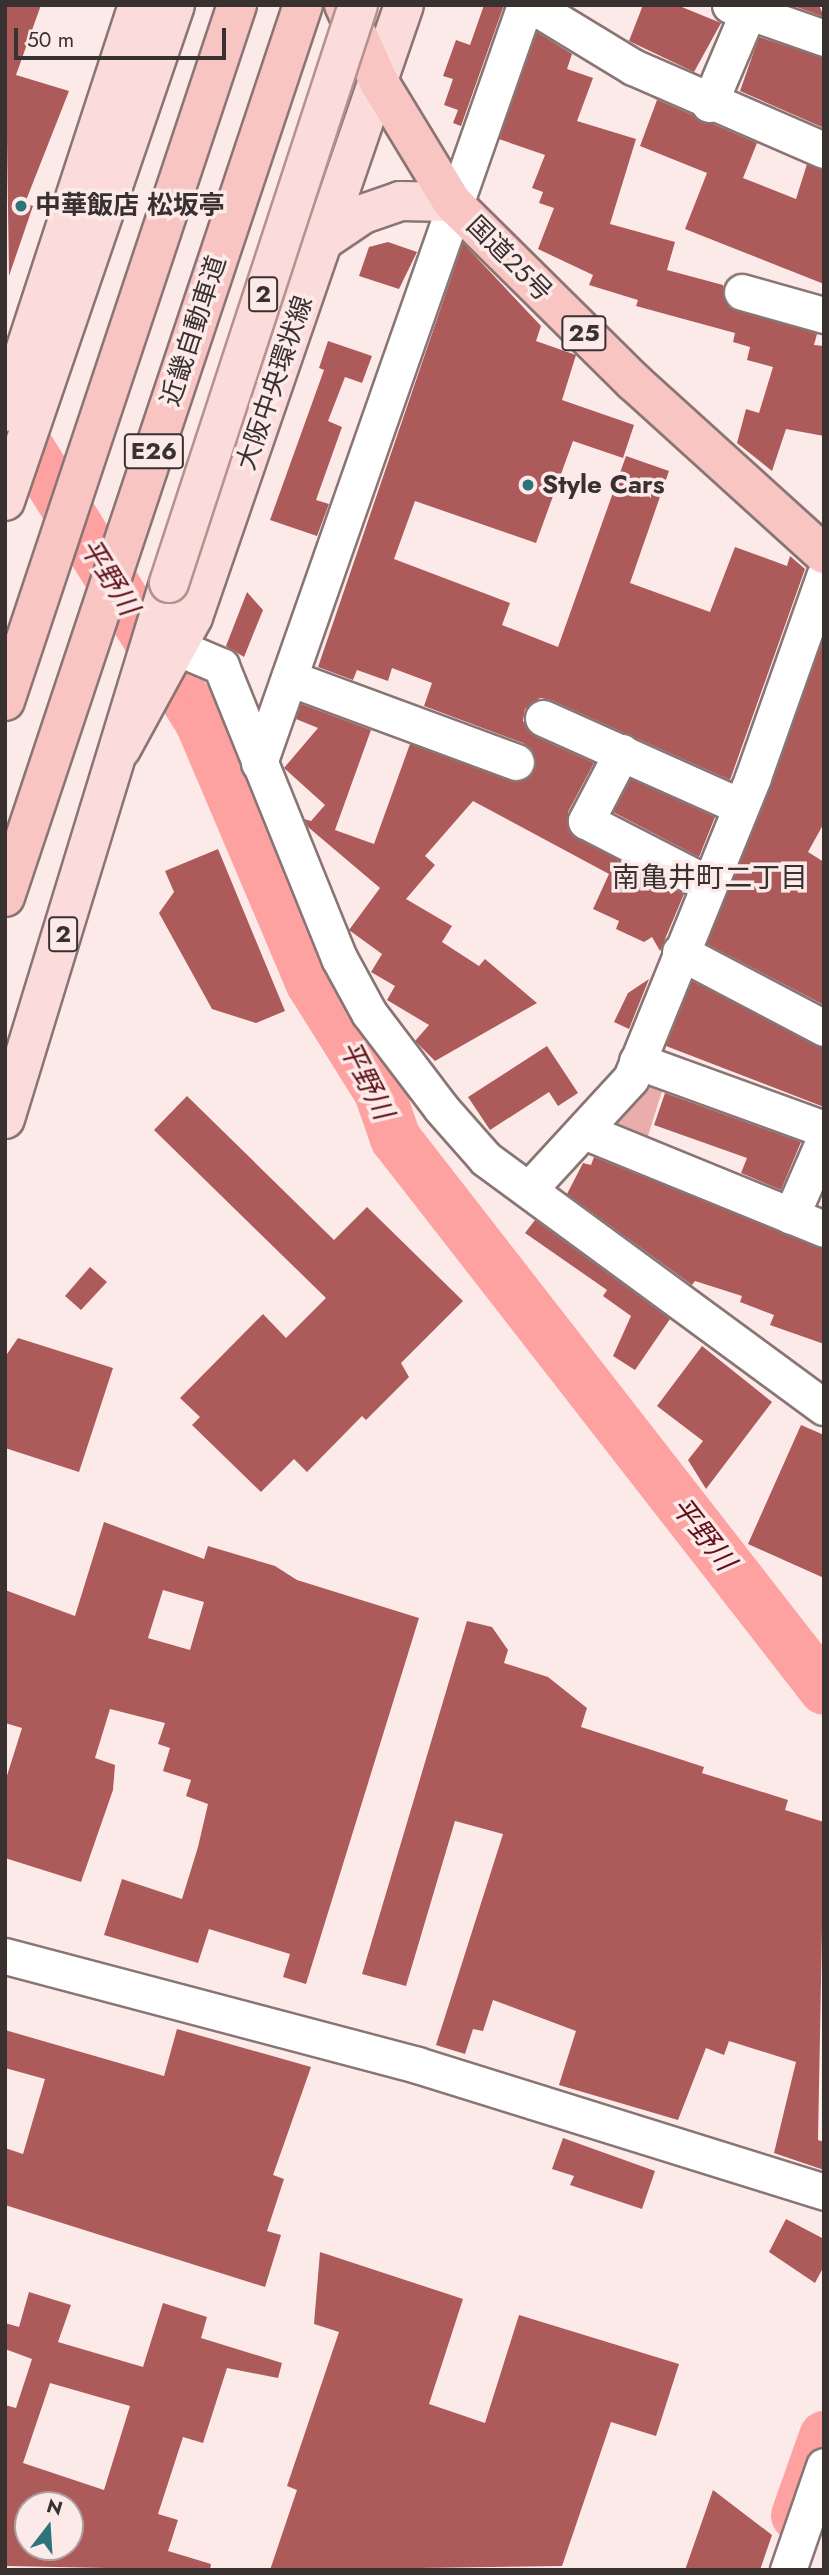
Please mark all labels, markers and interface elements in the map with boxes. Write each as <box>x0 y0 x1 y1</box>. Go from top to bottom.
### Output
scale bar <box>18 14 229 58</box>
text: 50 m <box>27 25 74 55</box>
place label: 中華飯店 松坂亭 <box>35 190 225 222</box>
marker: 中華飯店 松坂亭 <box>13 198 29 214</box>
street label: 国道25号 <box>460 210 558 308</box>
street label: 近畿自動車道 <box>155 252 233 410</box>
road number: 2 <box>247 274 279 314</box>
street label: 大阪中央環状線 <box>231 292 319 474</box>
road number: 25 <box>561 312 607 354</box>
road number: E26 <box>122 430 186 472</box>
place label: Style Cars <box>542 469 665 501</box>
marker: Style Cars <box>520 477 536 493</box>
water label: 平野川 <box>72 532 146 622</box>
district label: 南亀井町二丁目 <box>612 861 808 895</box>
road number: 2 <box>47 914 79 954</box>
water label: 平野川 <box>332 1035 400 1125</box>
water label: 平野川 <box>664 1491 742 1577</box>
north arrow <box>14 2491 84 2561</box>
text: N <box>44 2492 66 2522</box>

